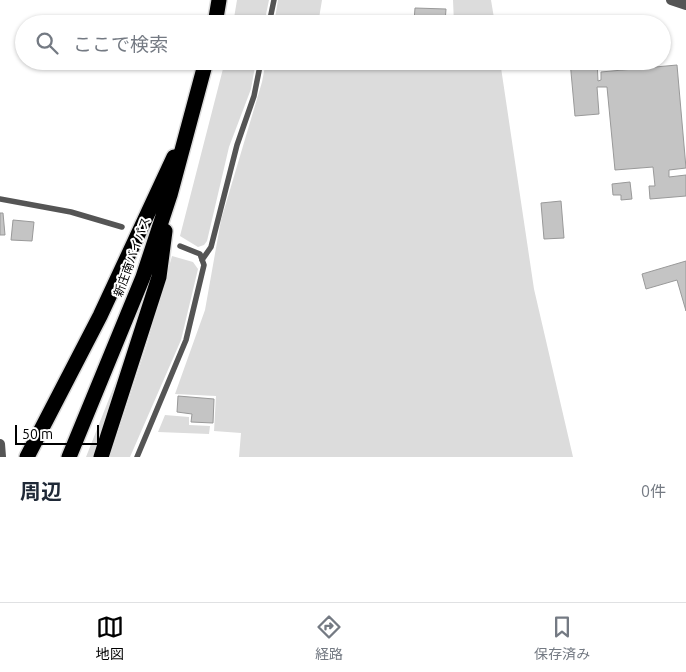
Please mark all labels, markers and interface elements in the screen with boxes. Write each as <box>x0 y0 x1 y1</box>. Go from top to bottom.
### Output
search box <box>15 15 671 70</box>
icon: search <box>33 29 61 57</box>
text: ここで検索 <box>73 33 168 55</box>
street label: 新庄南バイパス <box>111 215 152 298</box>
scale bar <box>15 422 99 445</box>
text: 50 m <box>22 426 53 442</box>
text: 周辺 <box>20 479 62 503</box>
text: 0件 <box>641 482 666 500</box>
tab: 地図 <box>96 613 124 663</box>
tab: 経路 <box>315 613 343 663</box>
tab: 保存済み <box>534 613 590 663</box>

